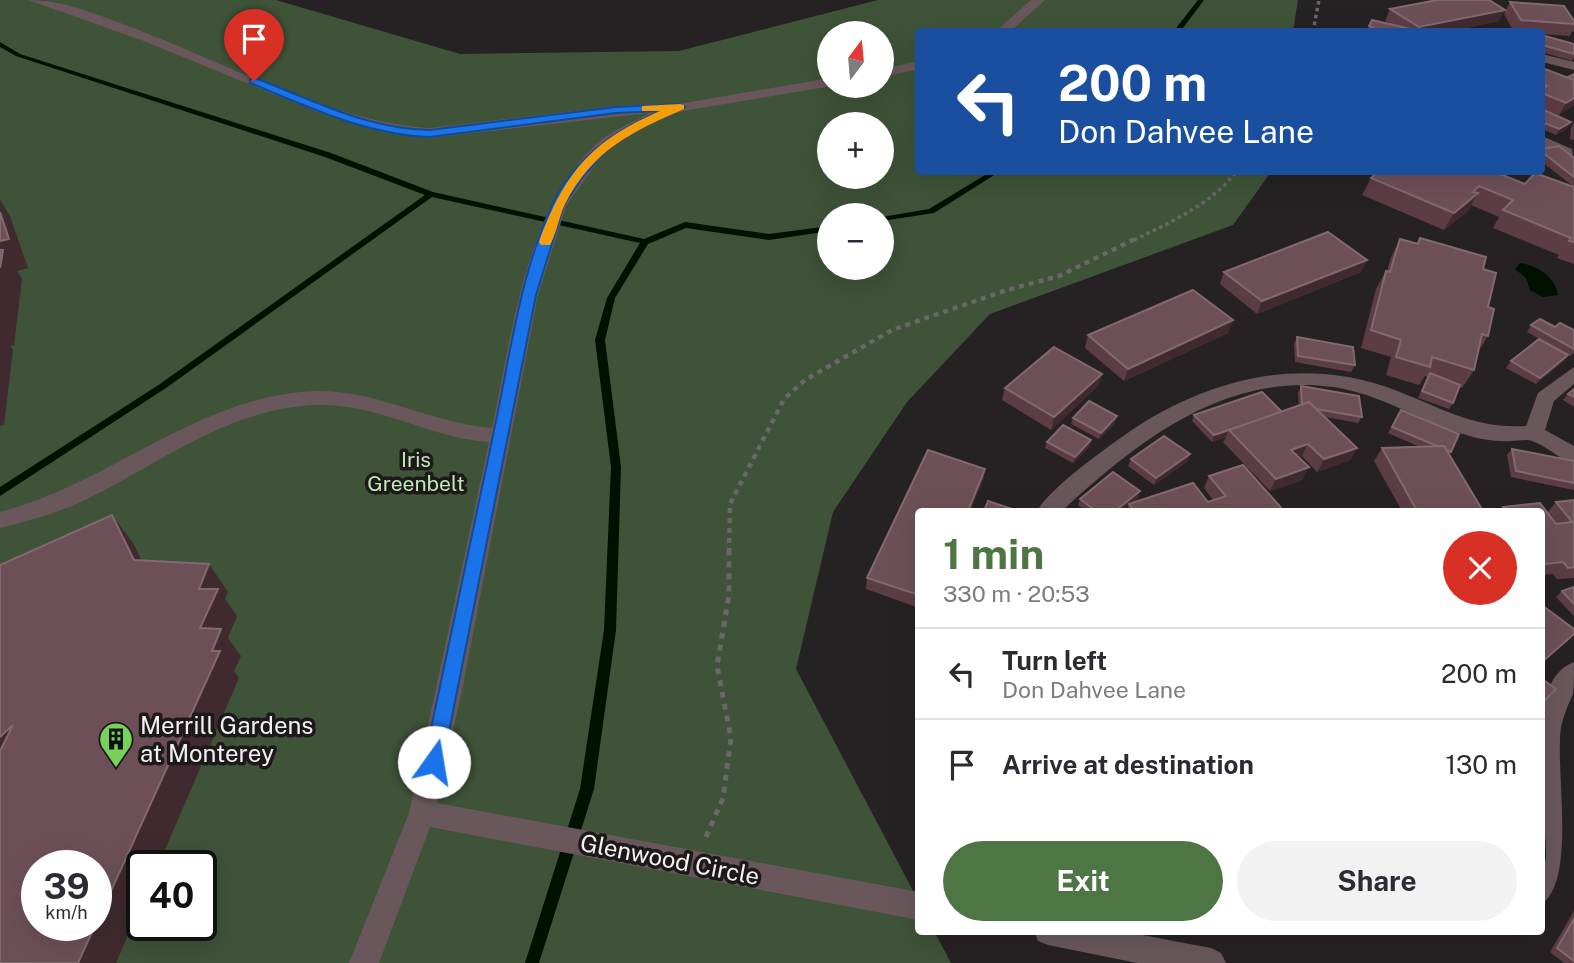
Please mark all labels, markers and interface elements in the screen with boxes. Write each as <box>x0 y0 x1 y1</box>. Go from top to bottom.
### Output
pin <box>224 9 284 81</box>
icon: arrive <box>235 20 273 58</box>
north arrow <box>817 21 894 98</box>
map controls <box>817 21 894 280</box>
text: 200 m <box>1058 54 1207 112</box>
icon: left <box>943 56 1034 147</box>
button: + <box>817 112 894 189</box>
text: Don Dahvee Lane <box>1058 113 1314 150</box>
button: − <box>817 203 894 280</box>
park label: Iris Greenbelt <box>367 447 465 496</box>
text: 1 min <box>943 529 1044 578</box>
button: close <box>1443 531 1517 605</box>
text: 330 m · 20:53 <box>943 580 1090 607</box>
text: Turn left <box>1002 645 1107 676</box>
icon: left <box>943 655 981 693</box>
text: 200 m <box>1441 658 1517 689</box>
text: Don Dahvee Lane <box>1002 676 1186 703</box>
place label: Merrill Gardens at Monterey <box>140 711 313 767</box>
building icon: Merrill Gardens at Monterey <box>97 720 135 769</box>
position arrow <box>397 725 471 799</box>
icon: arrive <box>943 746 981 784</box>
text: Arrive at destination <box>1002 749 1254 780</box>
text: 130 m <box>1445 749 1517 780</box>
street label: Glenwood Circle <box>578 828 762 890</box>
button: Exit <box>943 841 1223 921</box>
button: Share <box>1237 841 1517 921</box>
speed limit sign: 40 <box>126 850 217 941</box>
text: 39 <box>43 866 90 907</box>
text: km/h <box>45 902 88 923</box>

